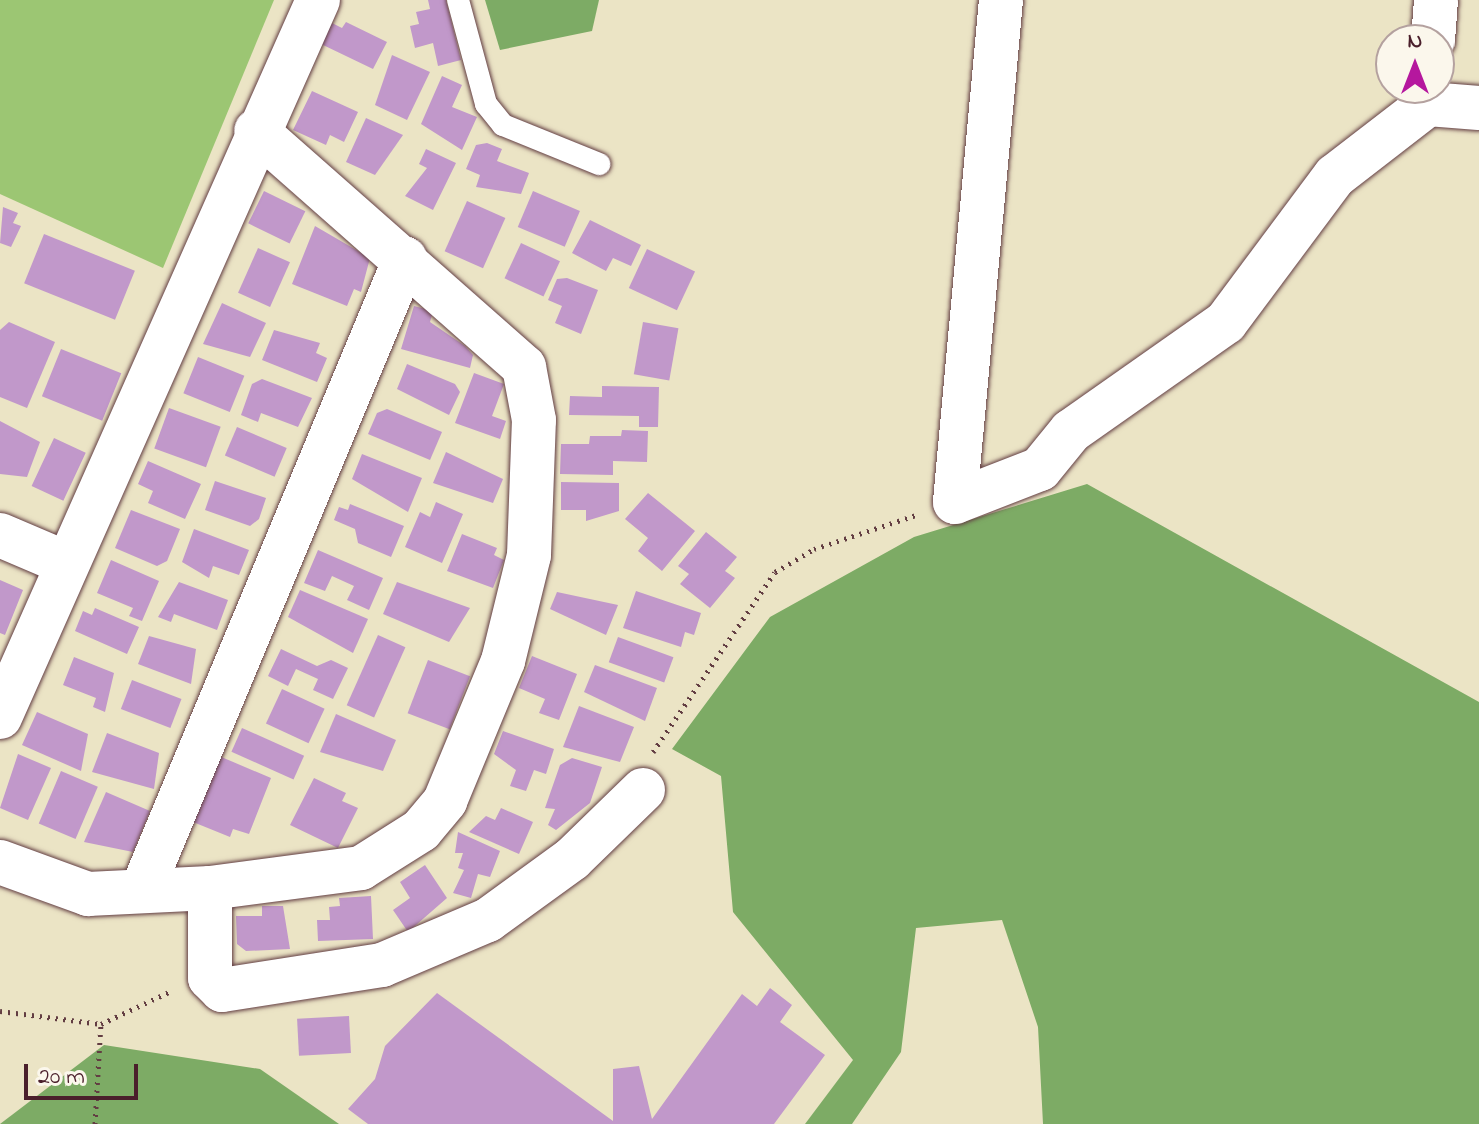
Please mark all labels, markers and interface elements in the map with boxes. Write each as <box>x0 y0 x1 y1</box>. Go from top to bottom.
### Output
north arrow <box>1375 24 1455 104</box>
text: N <box>1408 26 1422 58</box>
scale bar <box>28 1048 142 1098</box>
text: 20 m <box>38 1060 85 1095</box>

